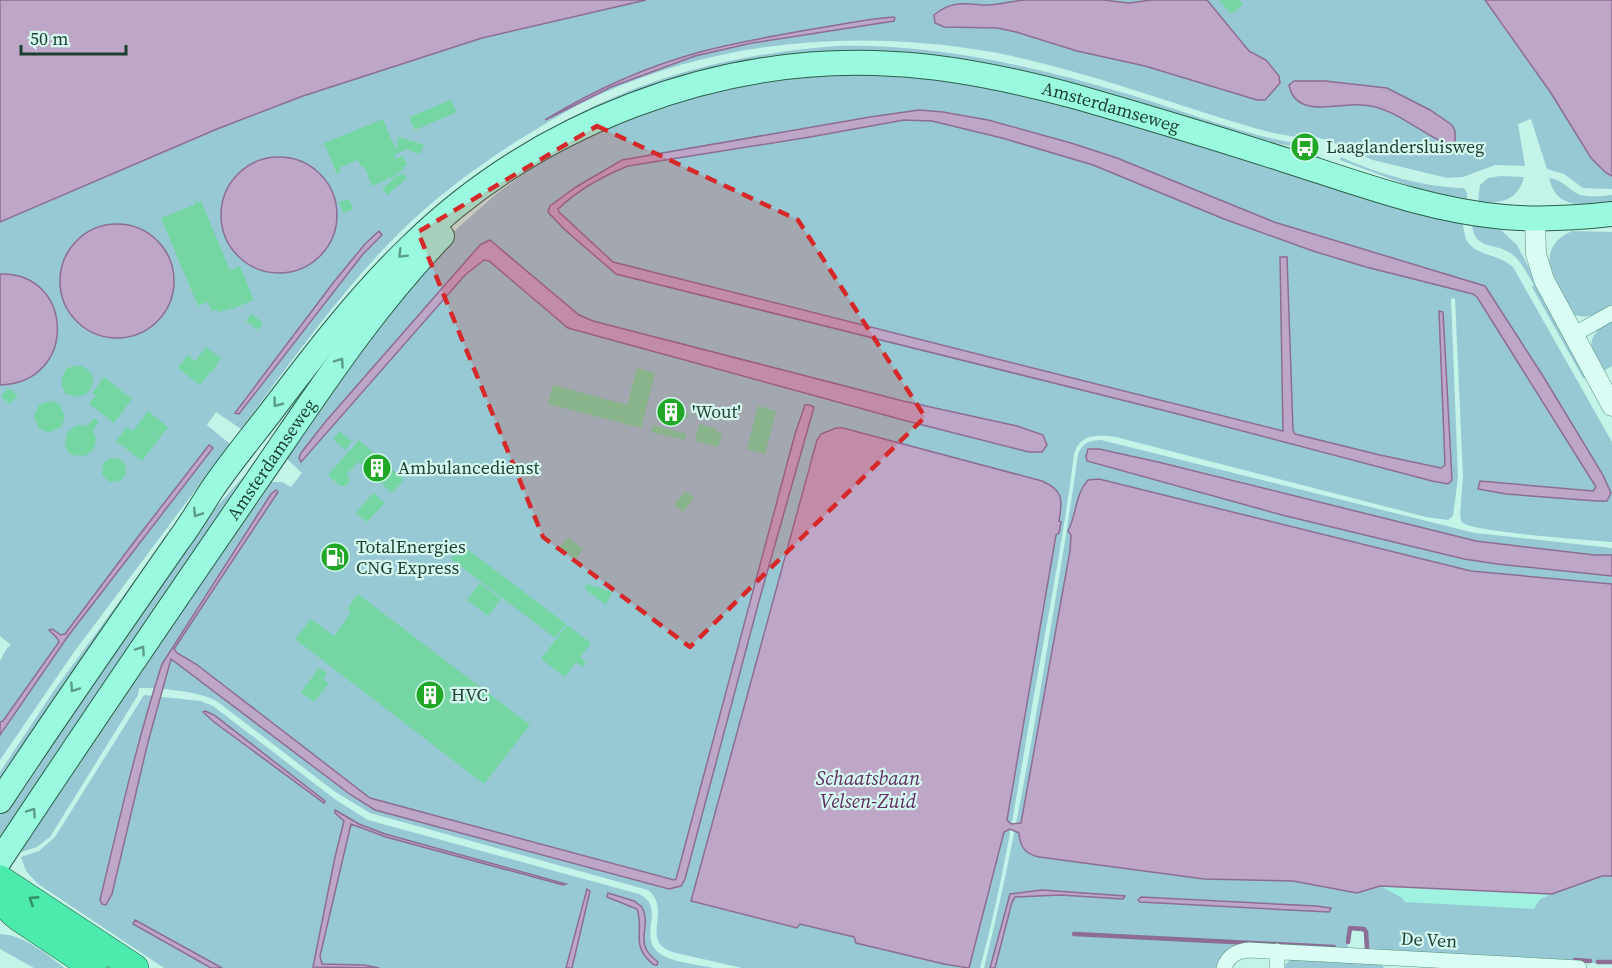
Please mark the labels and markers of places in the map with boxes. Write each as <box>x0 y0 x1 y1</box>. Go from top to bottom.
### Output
bus stop icon: Laaglandersluisweg <box>1289 131 1321 163</box>
place label: Laaglandersluisweg <box>1326 134 1484 159</box>
building icon: 'Wout' <box>655 396 687 428</box>
place label: 'Wout' <box>692 399 741 424</box>
building icon: Ambulancedienst <box>361 452 393 484</box>
place label: Ambulancedienst <box>398 455 539 480</box>
place label: TotalEnergies CNG Express <box>356 534 466 580</box>
fuel station icon: TotalEnergies CNG Express <box>319 541 351 573</box>
building icon: HVC <box>414 679 446 711</box>
place label: HVC <box>451 682 488 707</box>

